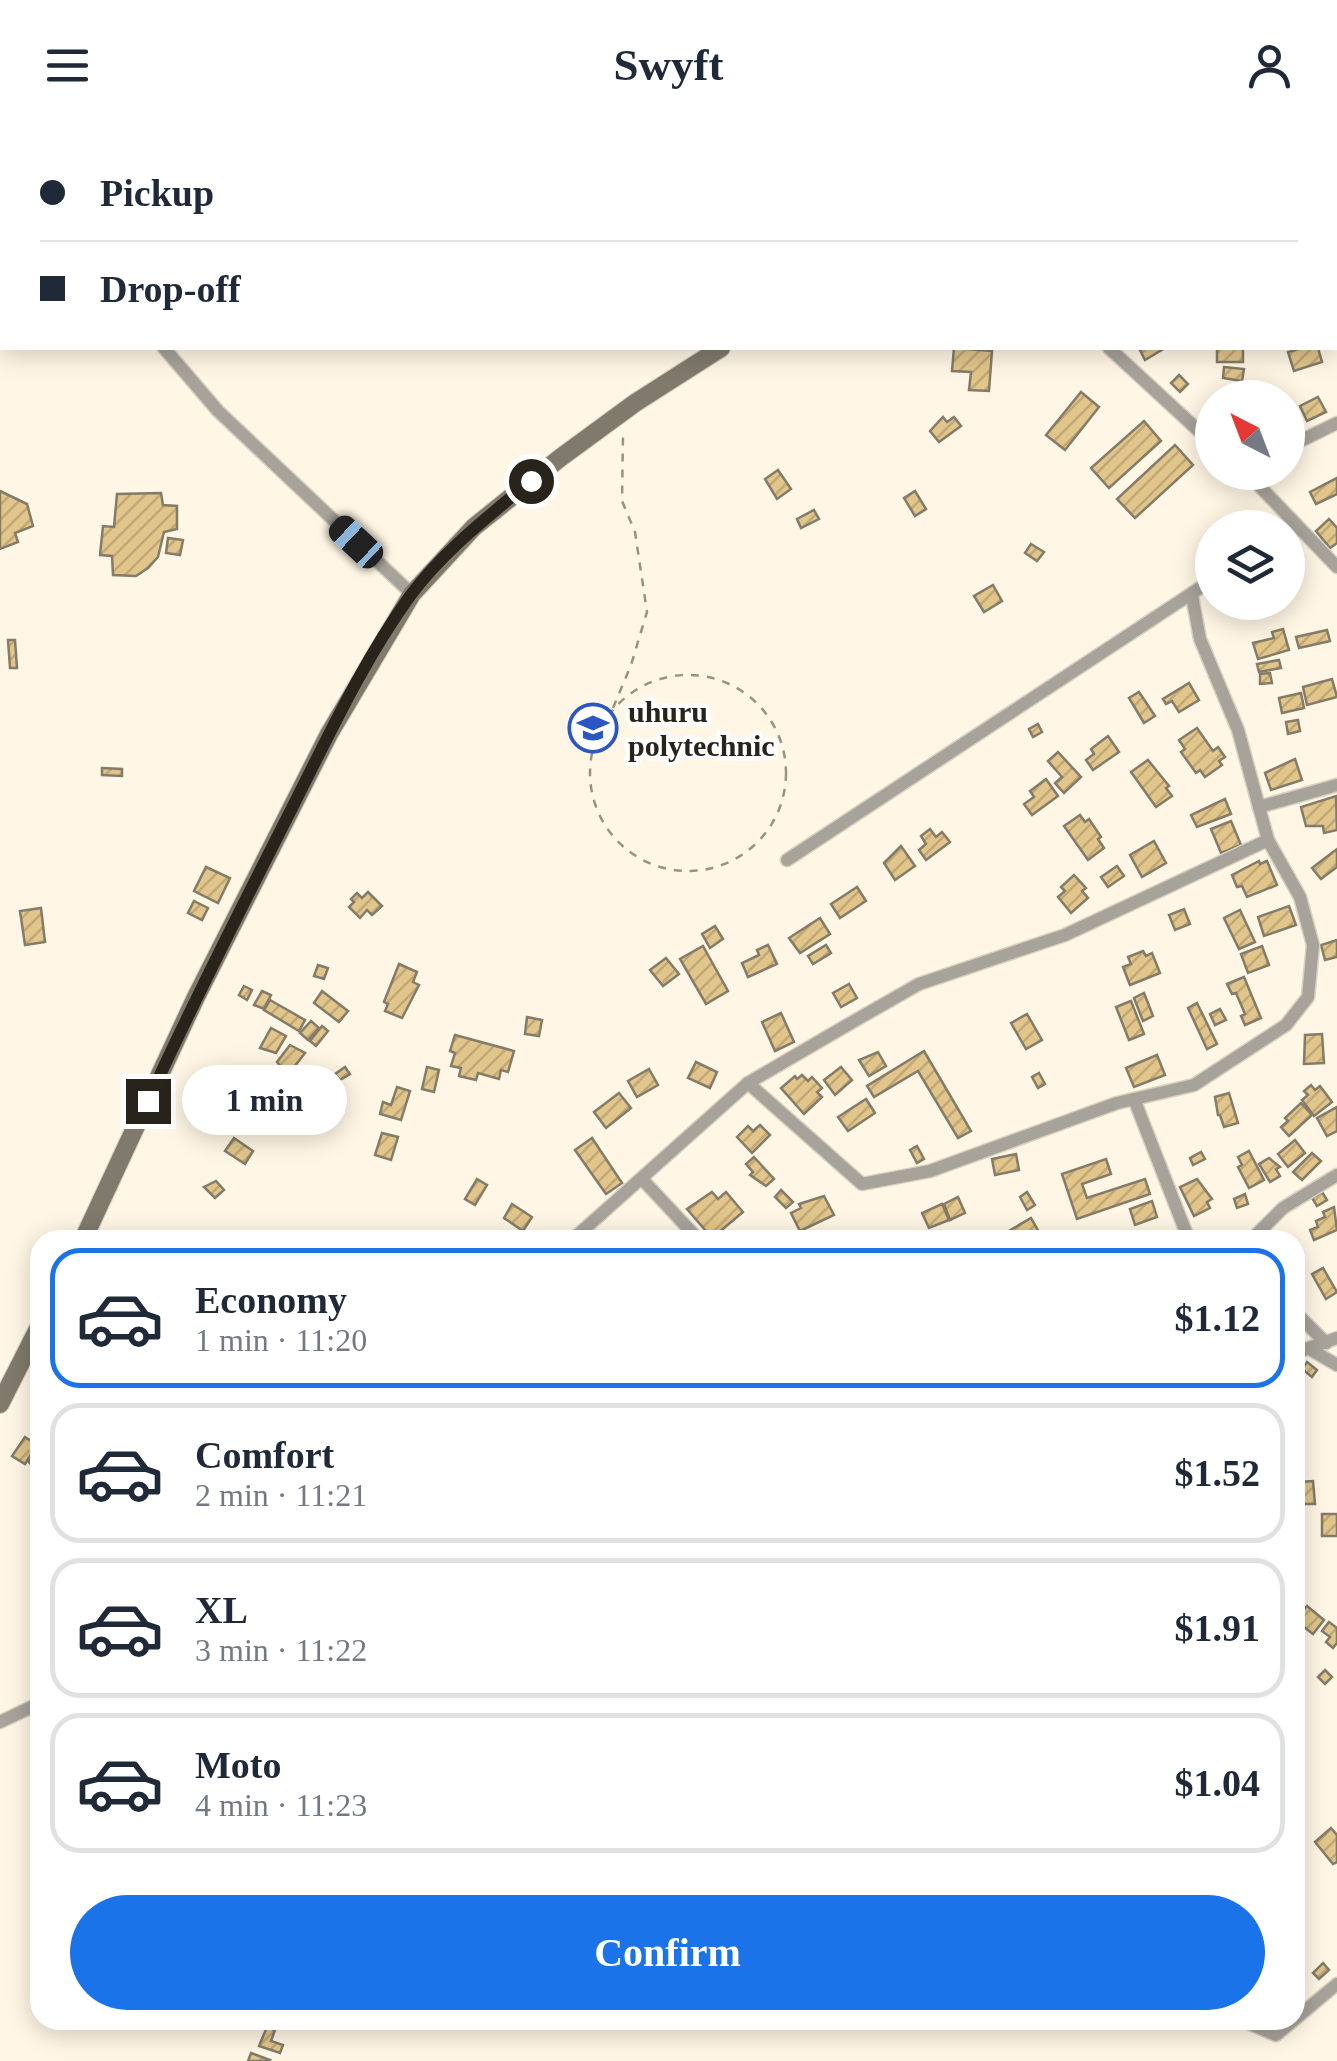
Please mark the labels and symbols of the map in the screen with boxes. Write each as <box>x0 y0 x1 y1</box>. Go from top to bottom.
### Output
north arrow <box>1195 380 1305 490</box>
route start <box>509 459 554 504</box>
car <box>324 511 388 573</box>
place label: uhuru polytechnic <box>628 695 775 762</box>
school or university icon: uhuru polytechnic <box>567 702 619 754</box>
callout: 1 min <box>183 1066 348 1136</box>
route end <box>126 1079 171 1124</box>

